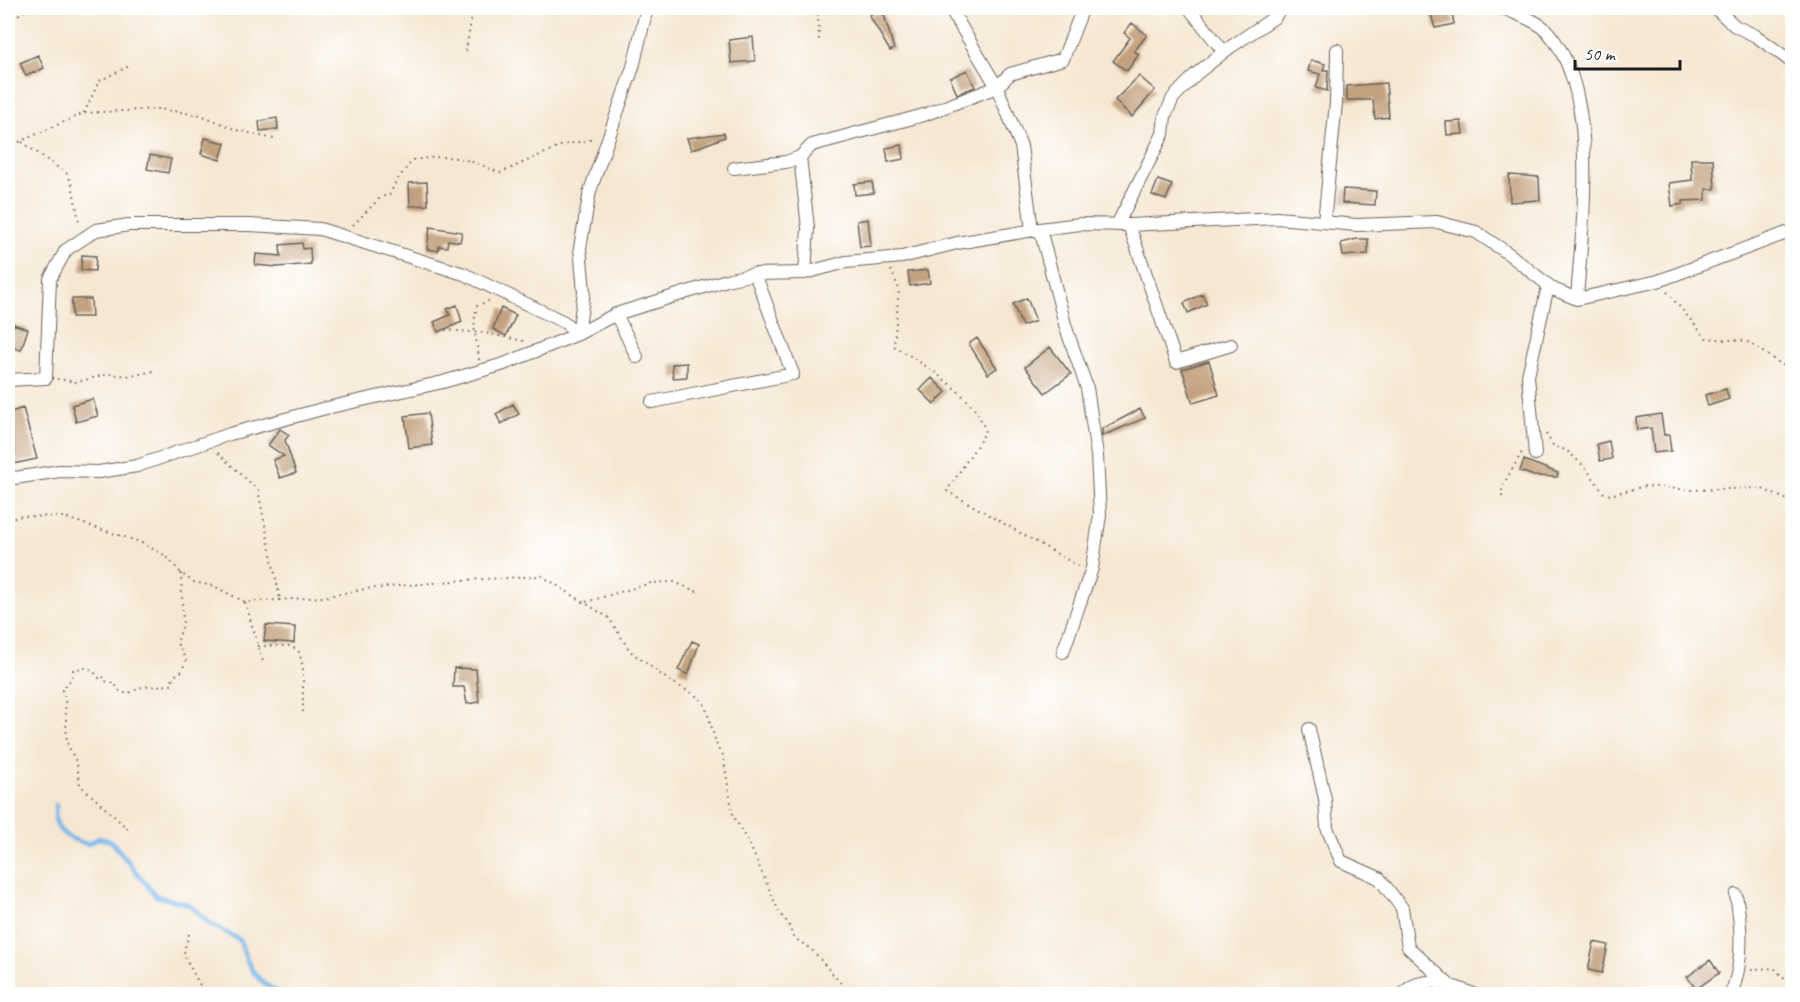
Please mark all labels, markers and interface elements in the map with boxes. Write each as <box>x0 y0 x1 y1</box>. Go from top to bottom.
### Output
scale bar <box>1575 33 1680 71</box>
text: 50 m <box>1584 43 1617 65</box>

